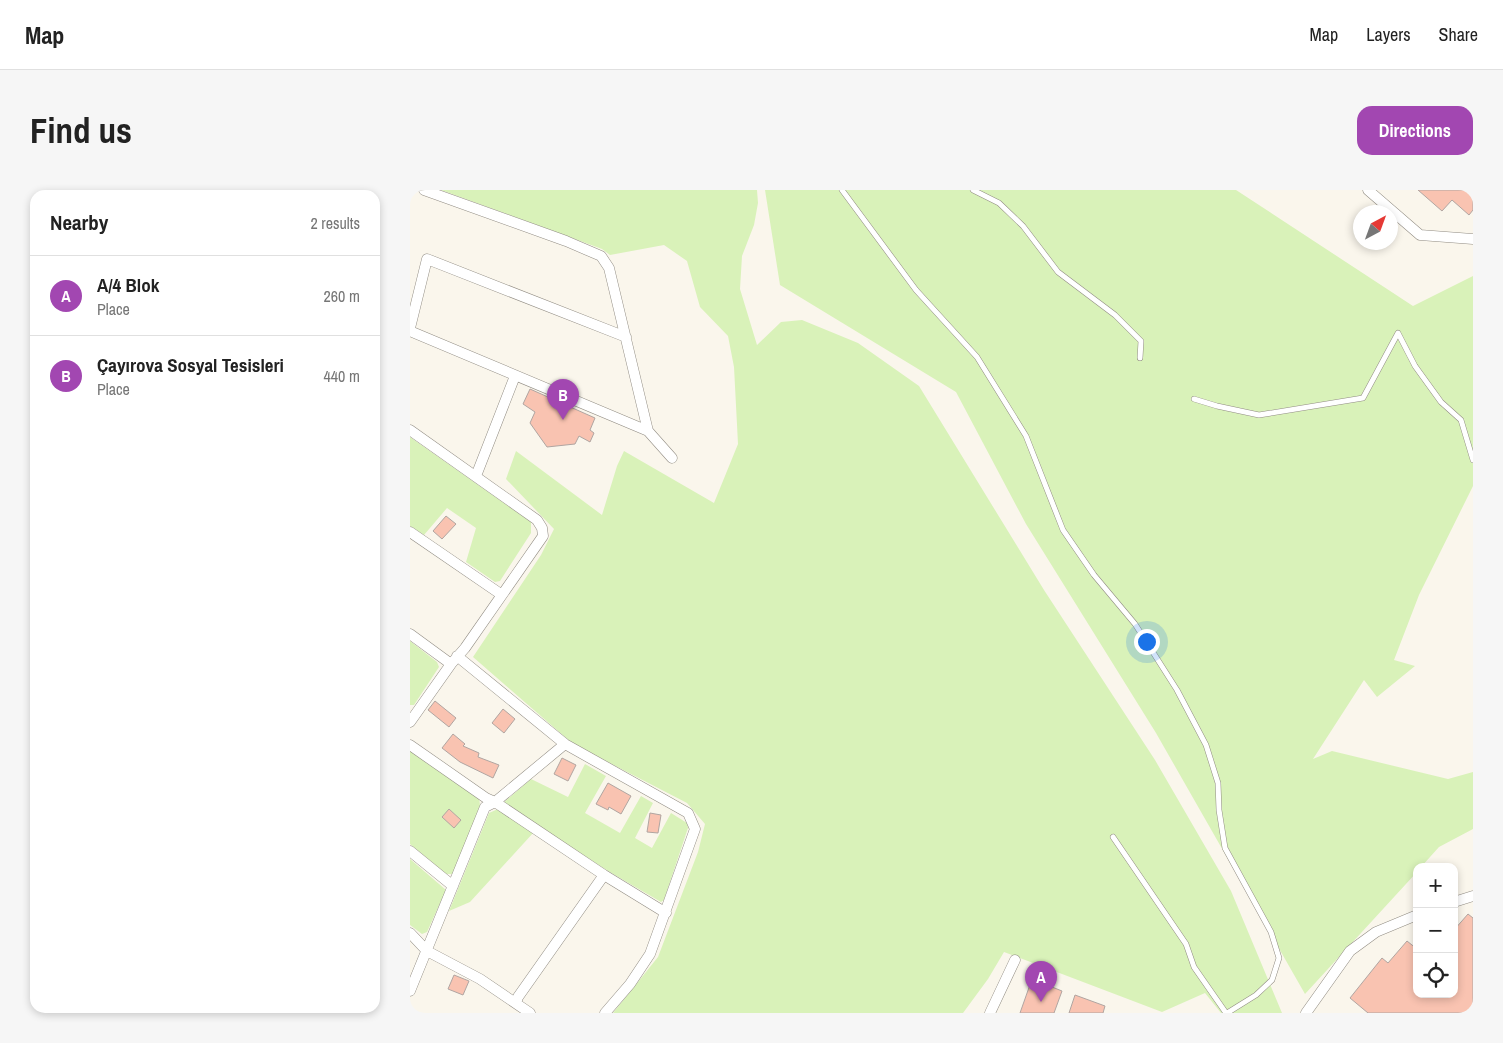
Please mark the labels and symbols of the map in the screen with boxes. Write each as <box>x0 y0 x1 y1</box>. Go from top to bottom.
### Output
north arrow <box>1353 205 1398 250</box>
pin: B <box>547 379 579 420</box>
your location <box>1134 629 1160 655</box>
pin: A <box>1025 961 1057 1002</box>

